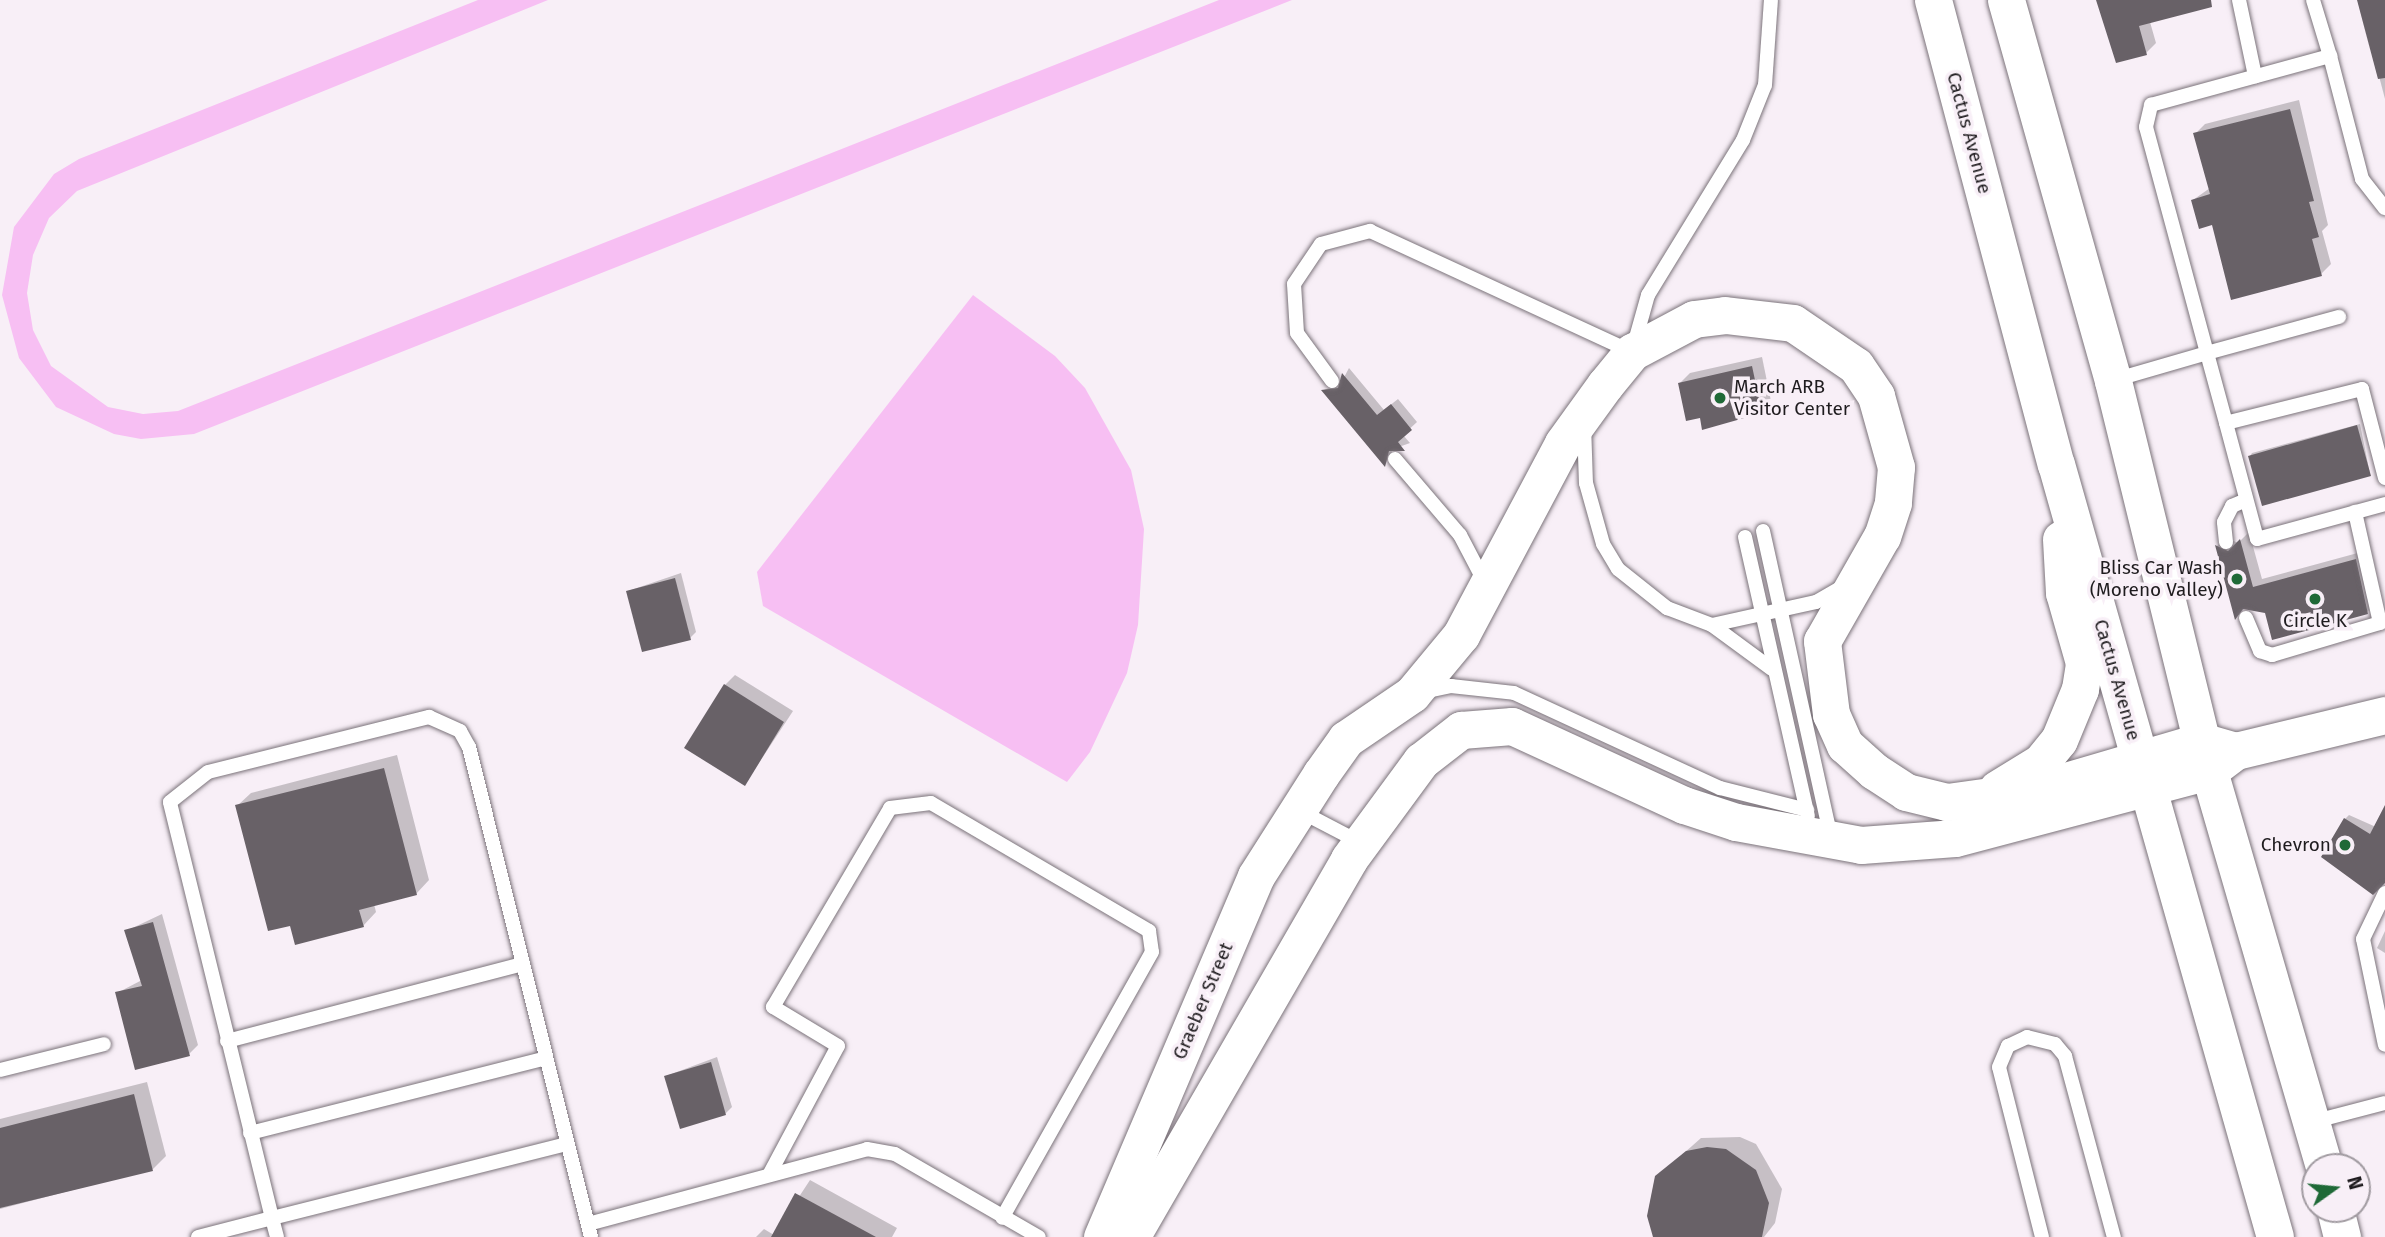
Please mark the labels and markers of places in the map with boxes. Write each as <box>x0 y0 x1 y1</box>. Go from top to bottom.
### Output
place label: March ARB Visitor Center <box>1734 376 1850 420</box>
marker: March ARB Visitor Center <box>1712 390 1728 406</box>
place label: Bliss Car Wash (Moreno Valley) <box>2090 557 2223 601</box>
marker: Bliss Car Wash (Moreno Valley) <box>2229 571 2245 587</box>
marker: Circle K <box>2307 591 2323 607</box>
place label: Circle K <box>2283 610 2347 632</box>
place label: Chevron <box>2261 834 2331 856</box>
marker: Chevron <box>2337 837 2353 853</box>

